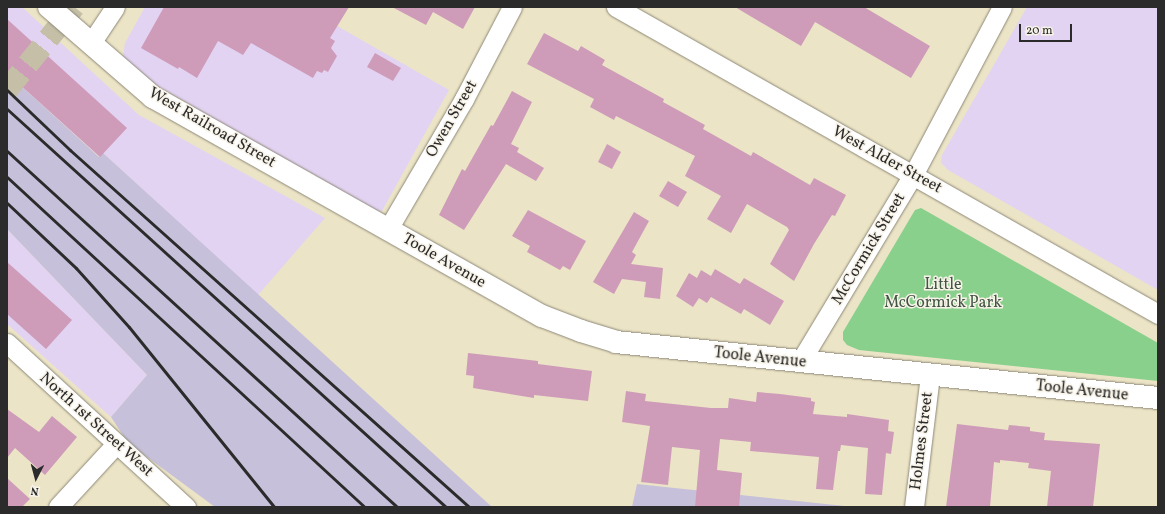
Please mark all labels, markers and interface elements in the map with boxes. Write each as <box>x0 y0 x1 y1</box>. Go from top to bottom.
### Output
scale bar <box>1021 16 1074 42</box>
text: 20 m <box>1026 23 1053 39</box>
street label: Owen Street <box>422 77 482 161</box>
street label: West Railroad Street <box>145 84 279 172</box>
street label: West Alder Street <box>829 122 945 198</box>
street label: McCormick Street <box>828 190 910 308</box>
street label: Toole Avenue <box>399 229 489 293</box>
park label: Little McCormick Park <box>884 275 1002 313</box>
street label: Toole Avenue <box>713 344 807 372</box>
street label: North 1st Street West <box>35 369 157 481</box>
street label: Toole Avenue <box>1035 377 1129 405</box>
street label: Holmes Street <box>906 391 938 491</box>
north arrow <box>16 458 56 498</box>
text: N <box>30 483 39 498</box>

